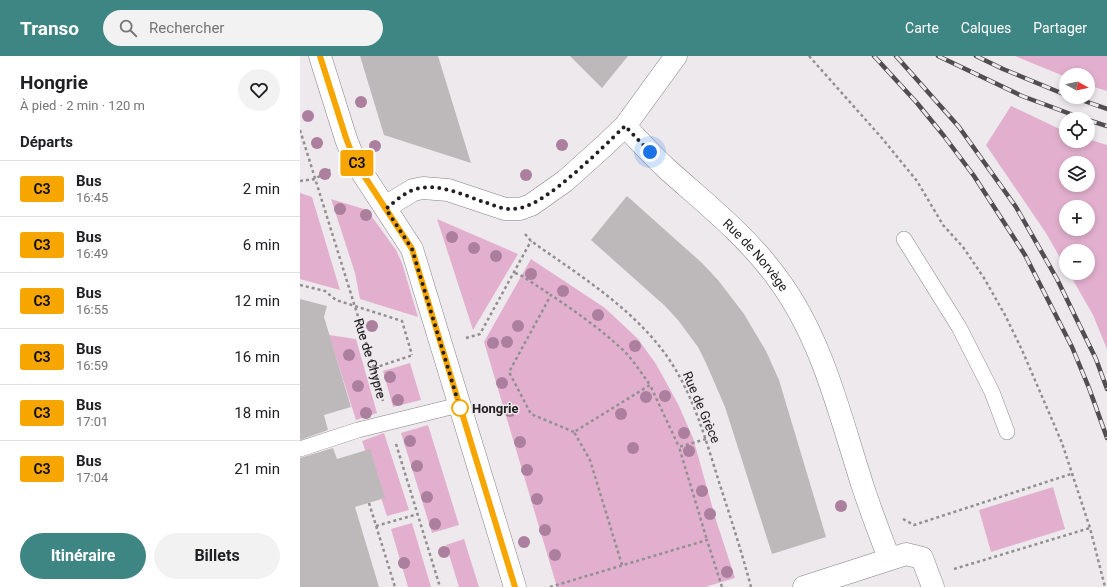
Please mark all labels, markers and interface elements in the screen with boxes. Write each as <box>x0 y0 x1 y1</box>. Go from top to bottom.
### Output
search box <box>103 10 383 46</box>
text: Transo <box>20 17 79 40</box>
icon: search <box>117 17 139 39</box>
text: Rechercher <box>149 19 224 37</box>
text: Carte <box>905 20 939 36</box>
text: Calques <box>961 20 1011 36</box>
text: Partager <box>1033 20 1087 36</box>
north arrow <box>1059 68 1095 104</box>
map controls <box>1059 68 1095 280</box>
button: heart <box>238 69 280 111</box>
text: Hongrie <box>20 71 88 94</box>
text: À pied · 2 min · 120 m <box>20 98 145 113</box>
button: locate <box>1059 112 1095 148</box>
text: Départs <box>20 133 73 151</box>
your location <box>640 142 660 162</box>
line badge: C3 <box>339 150 375 176</box>
text: C3 <box>348 155 366 171</box>
button: layers <box>1059 156 1095 192</box>
text: Bus <box>76 172 102 190</box>
text: 2 min <box>243 180 280 198</box>
text: C3 <box>33 181 51 197</box>
text: 16:45 <box>76 190 108 205</box>
button: + <box>1059 200 1095 236</box>
street label: Rue de Norvège <box>720 216 791 294</box>
text: Bus <box>76 228 102 246</box>
text: 6 min <box>243 236 280 254</box>
text: C3 <box>33 237 51 253</box>
button: − <box>1059 244 1095 280</box>
text: 16:49 <box>76 246 108 261</box>
text: Bus <box>76 284 102 302</box>
text: 12 min <box>234 292 280 310</box>
text: C3 <box>33 293 51 309</box>
text: 16:55 <box>76 302 108 317</box>
street label: Rue de Chypre <box>351 316 389 400</box>
text: Bus <box>76 340 102 358</box>
text: 16 min <box>234 348 280 366</box>
text: C3 <box>33 349 51 365</box>
text: 16:59 <box>76 358 108 373</box>
street label: Rue de Grèce <box>680 369 723 445</box>
text: Bus <box>76 396 102 414</box>
marker: Hongrie <box>451 399 469 417</box>
place label: Hongrie <box>472 401 518 416</box>
text: 18 min <box>234 404 280 422</box>
text: C3 <box>33 405 51 421</box>
text: 17:01 <box>76 414 108 429</box>
text: Bus <box>76 452 102 470</box>
text: 21 min <box>234 460 280 478</box>
text: C3 <box>33 461 51 477</box>
text: 17:04 <box>76 470 108 485</box>
button: Itinéraire <box>20 533 146 579</box>
button: Billets <box>154 533 280 579</box>

